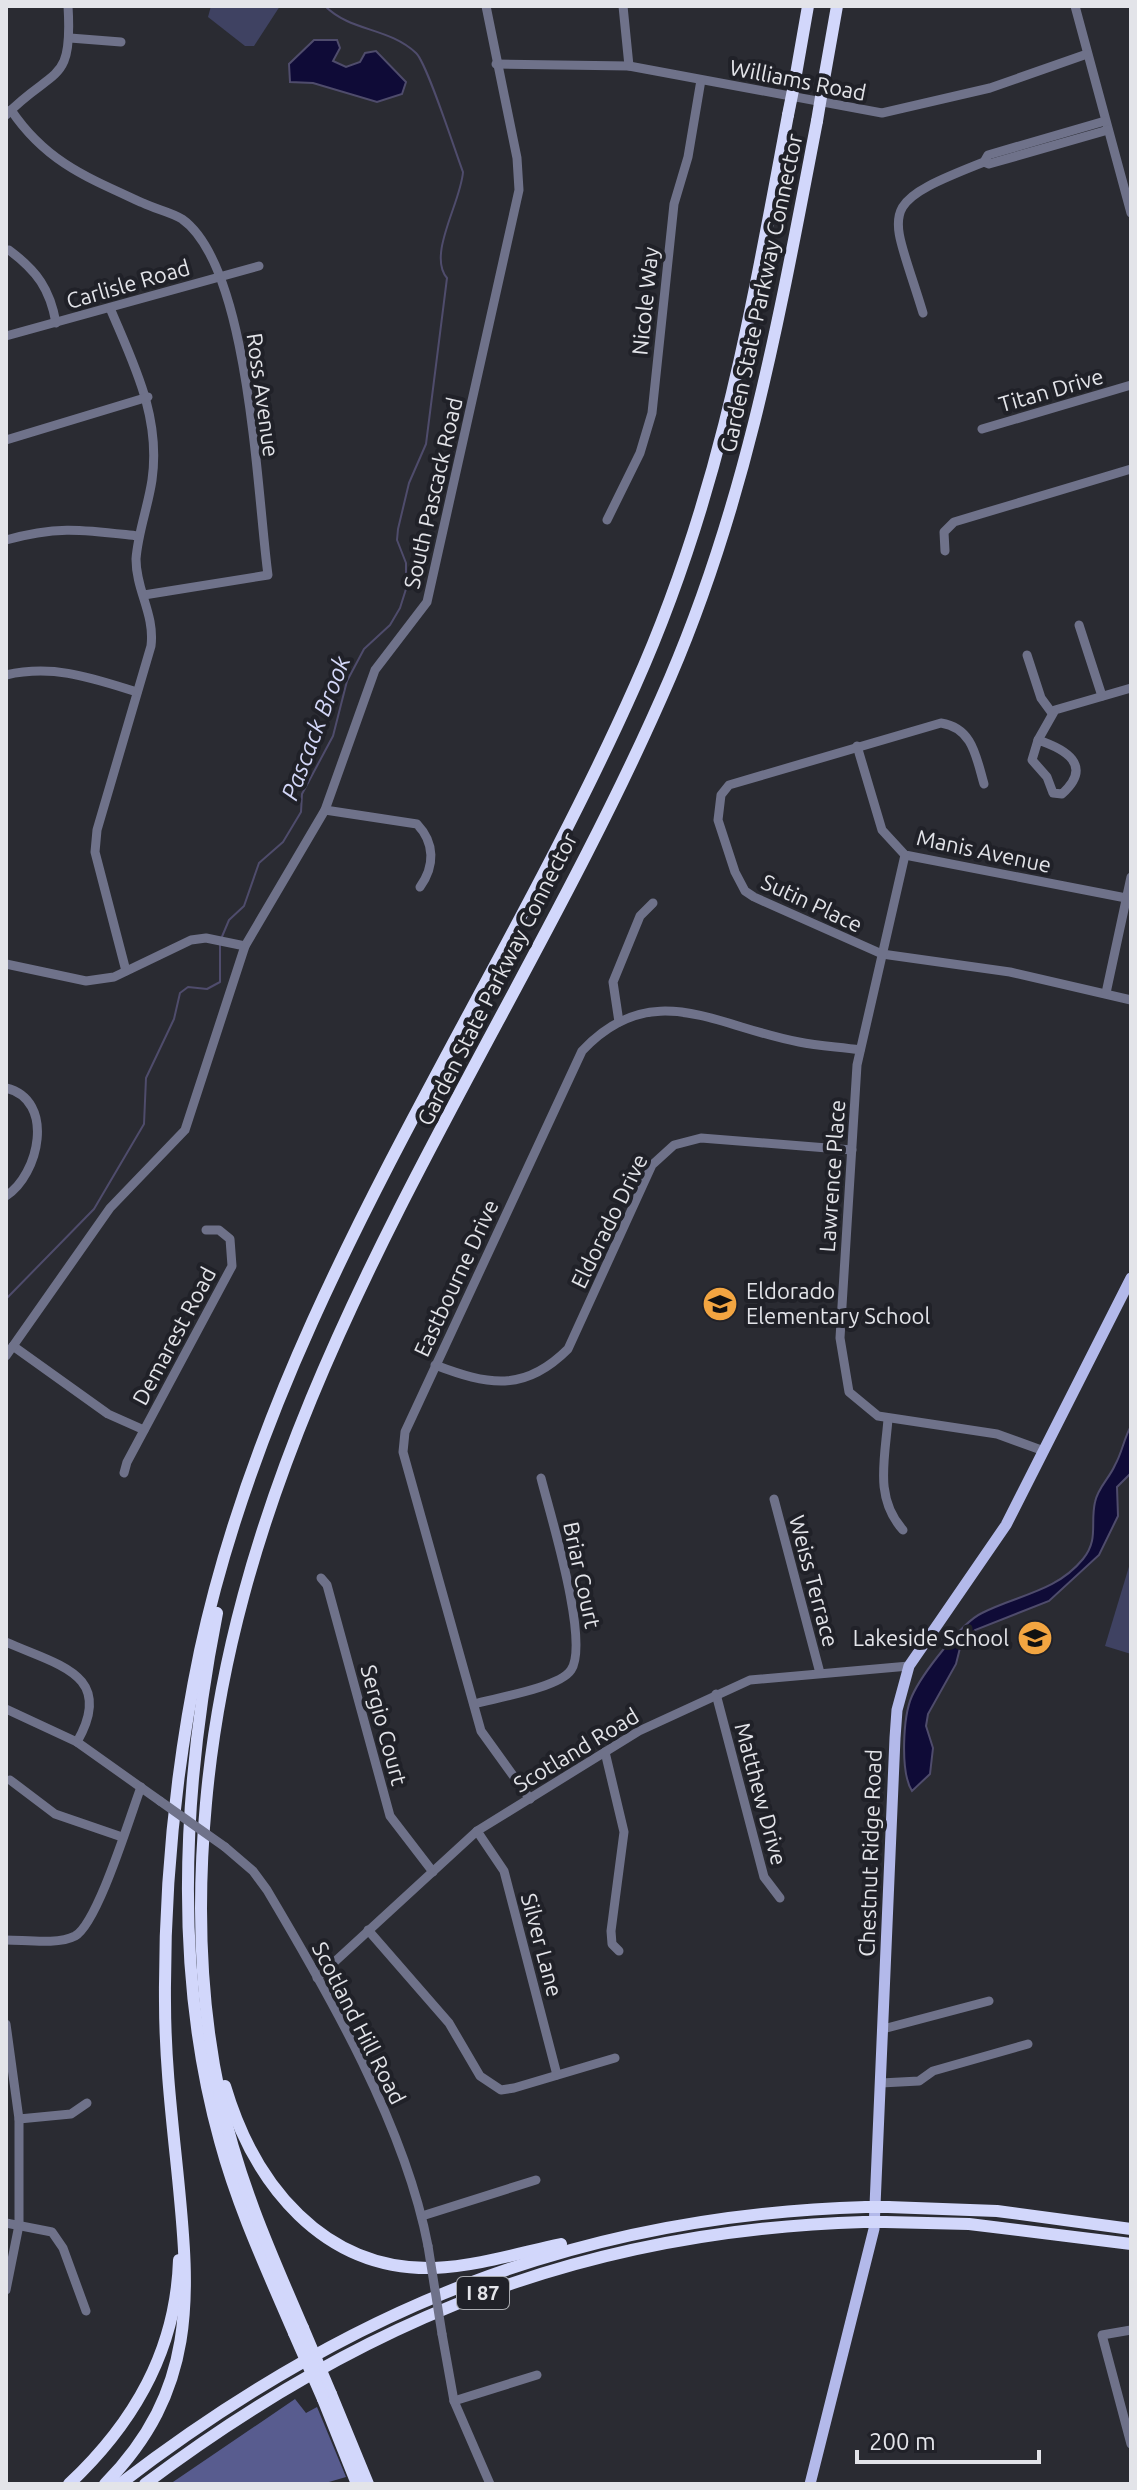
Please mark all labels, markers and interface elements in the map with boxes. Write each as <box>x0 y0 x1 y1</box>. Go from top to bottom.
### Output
street label: Williams Road <box>728 54 869 105</box>
street label: Garden State Parkway Connector <box>714 130 807 455</box>
street label: Nicole Way <box>626 245 663 356</box>
street label: Carlisle Road <box>63 254 193 313</box>
street label: Ross Avenue <box>242 331 285 458</box>
street label: Titan Drive <box>996 363 1106 416</box>
street label: South Pascack Road <box>398 395 467 591</box>
water label: Pascack Brook <box>276 651 356 804</box>
street label: Manis Avenue <box>914 824 1054 877</box>
street label: Garden State Parkway Connector <box>412 828 582 1129</box>
street label: Sutin Place <box>758 868 867 937</box>
street label: Lawrence Place <box>814 1099 849 1253</box>
street label: Eldorado Drive <box>565 1150 652 1292</box>
street label: Eastbourne Drive <box>408 1195 503 1360</box>
street label: Demarest Road <box>127 1263 220 1409</box>
place label: Eldorado Elementary School <box>746 1278 930 1328</box>
school or university icon: Eldorado Elementary School <box>701 1285 739 1323</box>
street label: Weiss Terrace <box>785 1512 844 1649</box>
street label: Briar Court <box>559 1519 606 1631</box>
school or university icon: Lakeside School <box>1016 1619 1054 1657</box>
place label: Lakeside School <box>853 1625 1009 1650</box>
street label: Sergio Court <box>356 1662 413 1788</box>
street label: Scotland Road <box>509 1702 643 1797</box>
street label: Matthew Drive <box>730 1720 793 1868</box>
street label: Chestnut Ridge Road <box>853 1749 886 1957</box>
street label: Silver Lane <box>517 1890 568 1999</box>
street label: Scotland Hill Road <box>308 1937 411 2108</box>
road number: I 87 <box>457 2277 509 2309</box>
scale bar <box>857 2414 1039 2464</box>
text: 200 m <box>869 2428 936 2455</box>

